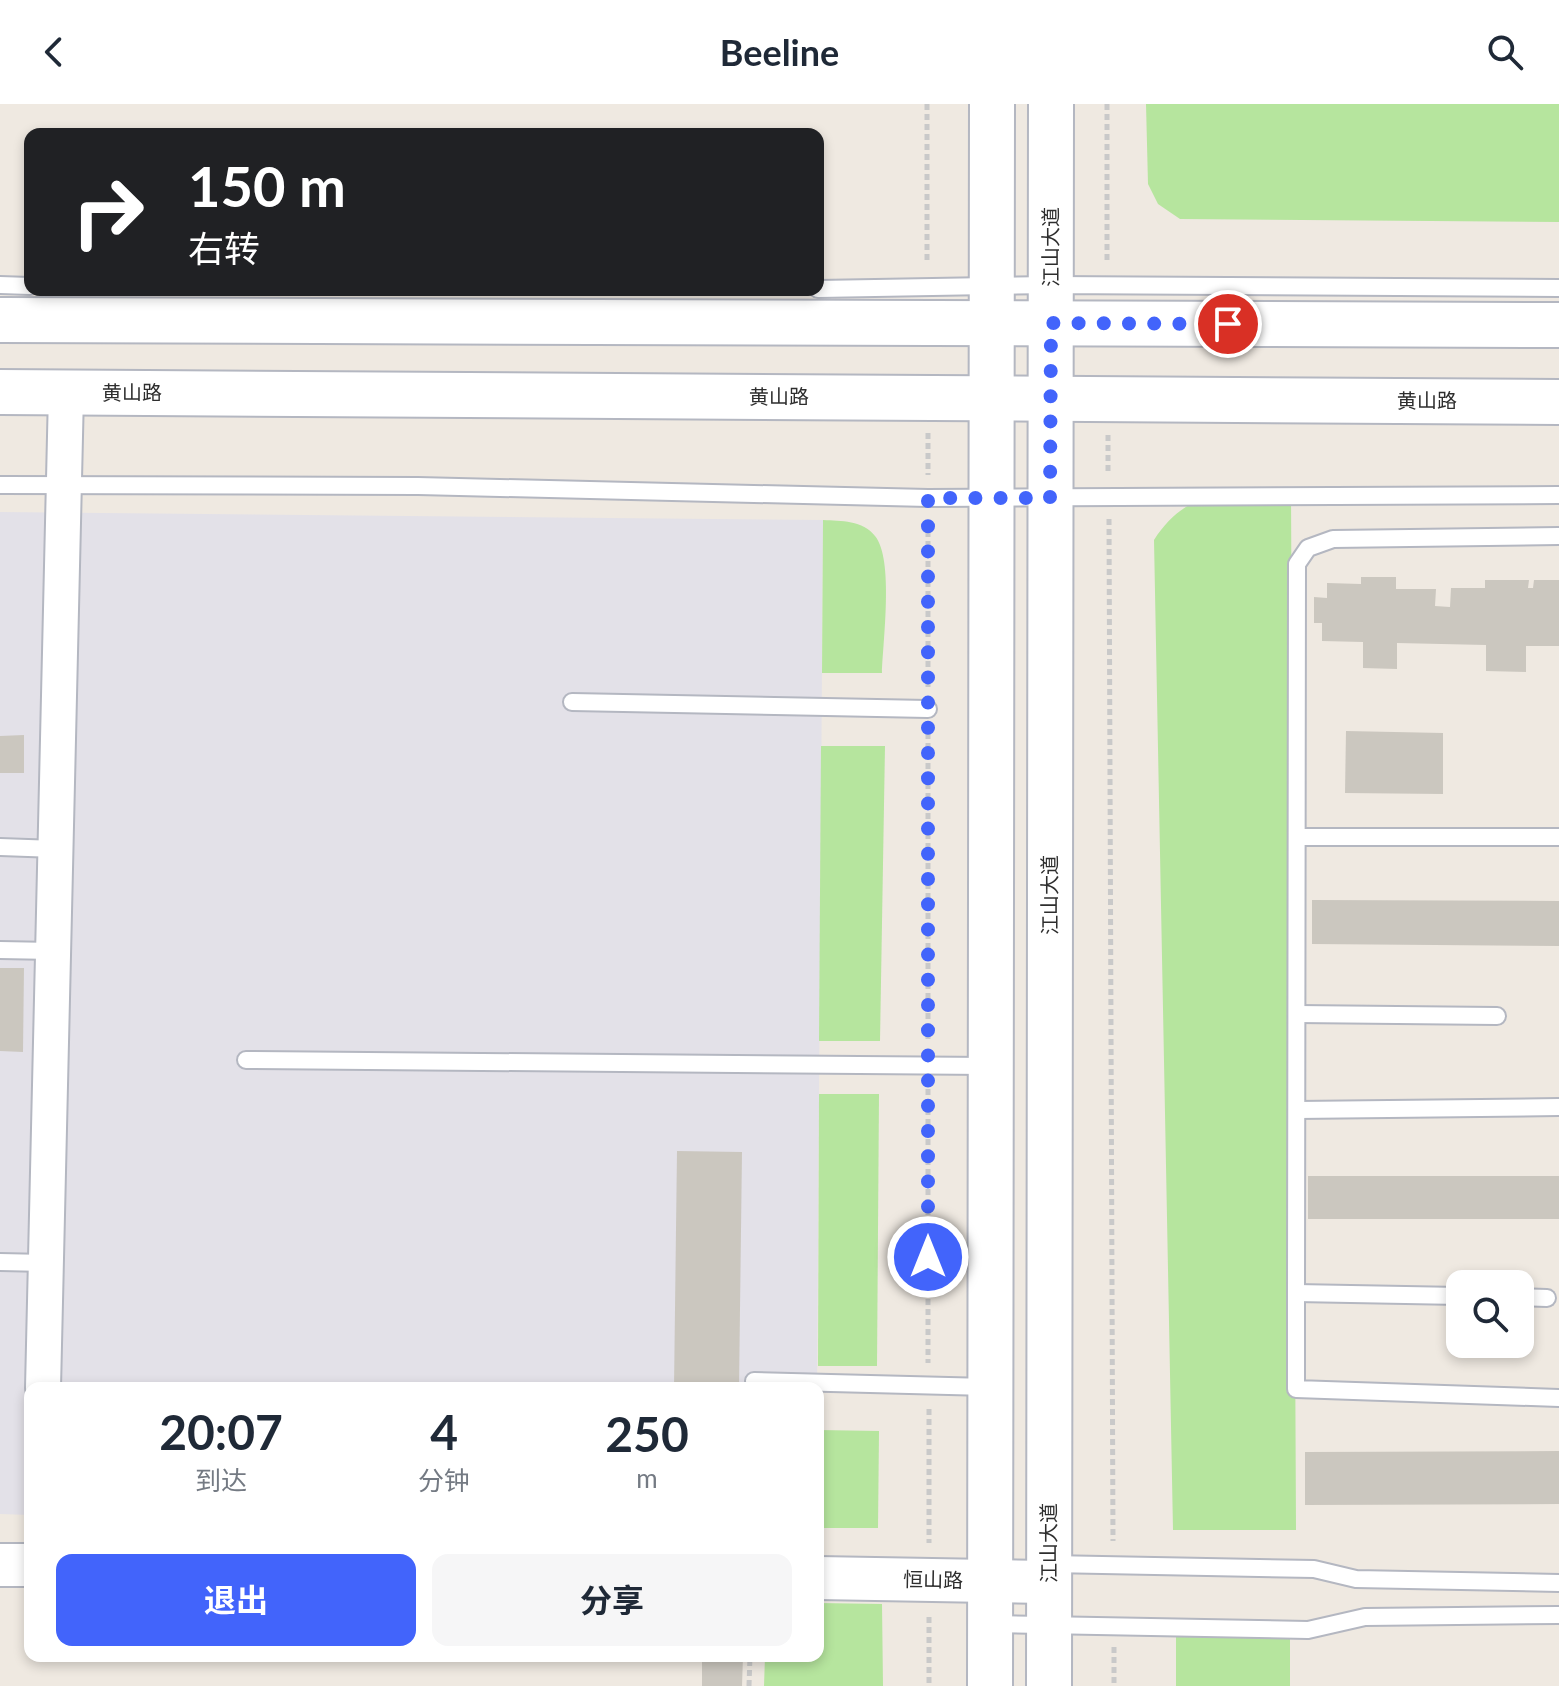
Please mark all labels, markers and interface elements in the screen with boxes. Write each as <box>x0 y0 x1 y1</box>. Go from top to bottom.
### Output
icon: back <box>32 30 76 74</box>
text: Beeline <box>720 30 839 74</box>
icon: search <box>1483 30 1527 74</box>
text: 150 m <box>188 152 346 219</box>
icon: right <box>56 160 160 264</box>
street label: 江山大道 <box>1038 207 1062 287</box>
text: 右转 <box>188 226 260 270</box>
pin <box>1194 290 1262 358</box>
icon: arrive <box>1206 302 1250 346</box>
street label: 黄山路 <box>102 380 162 404</box>
street label: 黄山路 <box>749 384 809 408</box>
street label: 黄山路 <box>1397 388 1457 412</box>
street label: 江山大道 <box>1037 855 1061 935</box>
position arrow <box>886 1215 970 1299</box>
map controls <box>1446 1270 1534 1358</box>
button: search <box>1446 1270 1534 1358</box>
text: 20:07 <box>159 1403 283 1460</box>
text: 4 <box>430 1403 458 1460</box>
text: 250 <box>605 1405 689 1462</box>
text: m <box>636 1462 658 1494</box>
text: 到达 <box>195 1464 247 1496</box>
text: 分钟 <box>418 1464 470 1496</box>
street label: 江山大道 <box>1036 1503 1060 1583</box>
button: 退出 <box>56 1554 416 1646</box>
button: 分享 <box>432 1554 792 1646</box>
street label: 恒山路 <box>903 1566 963 1592</box>

